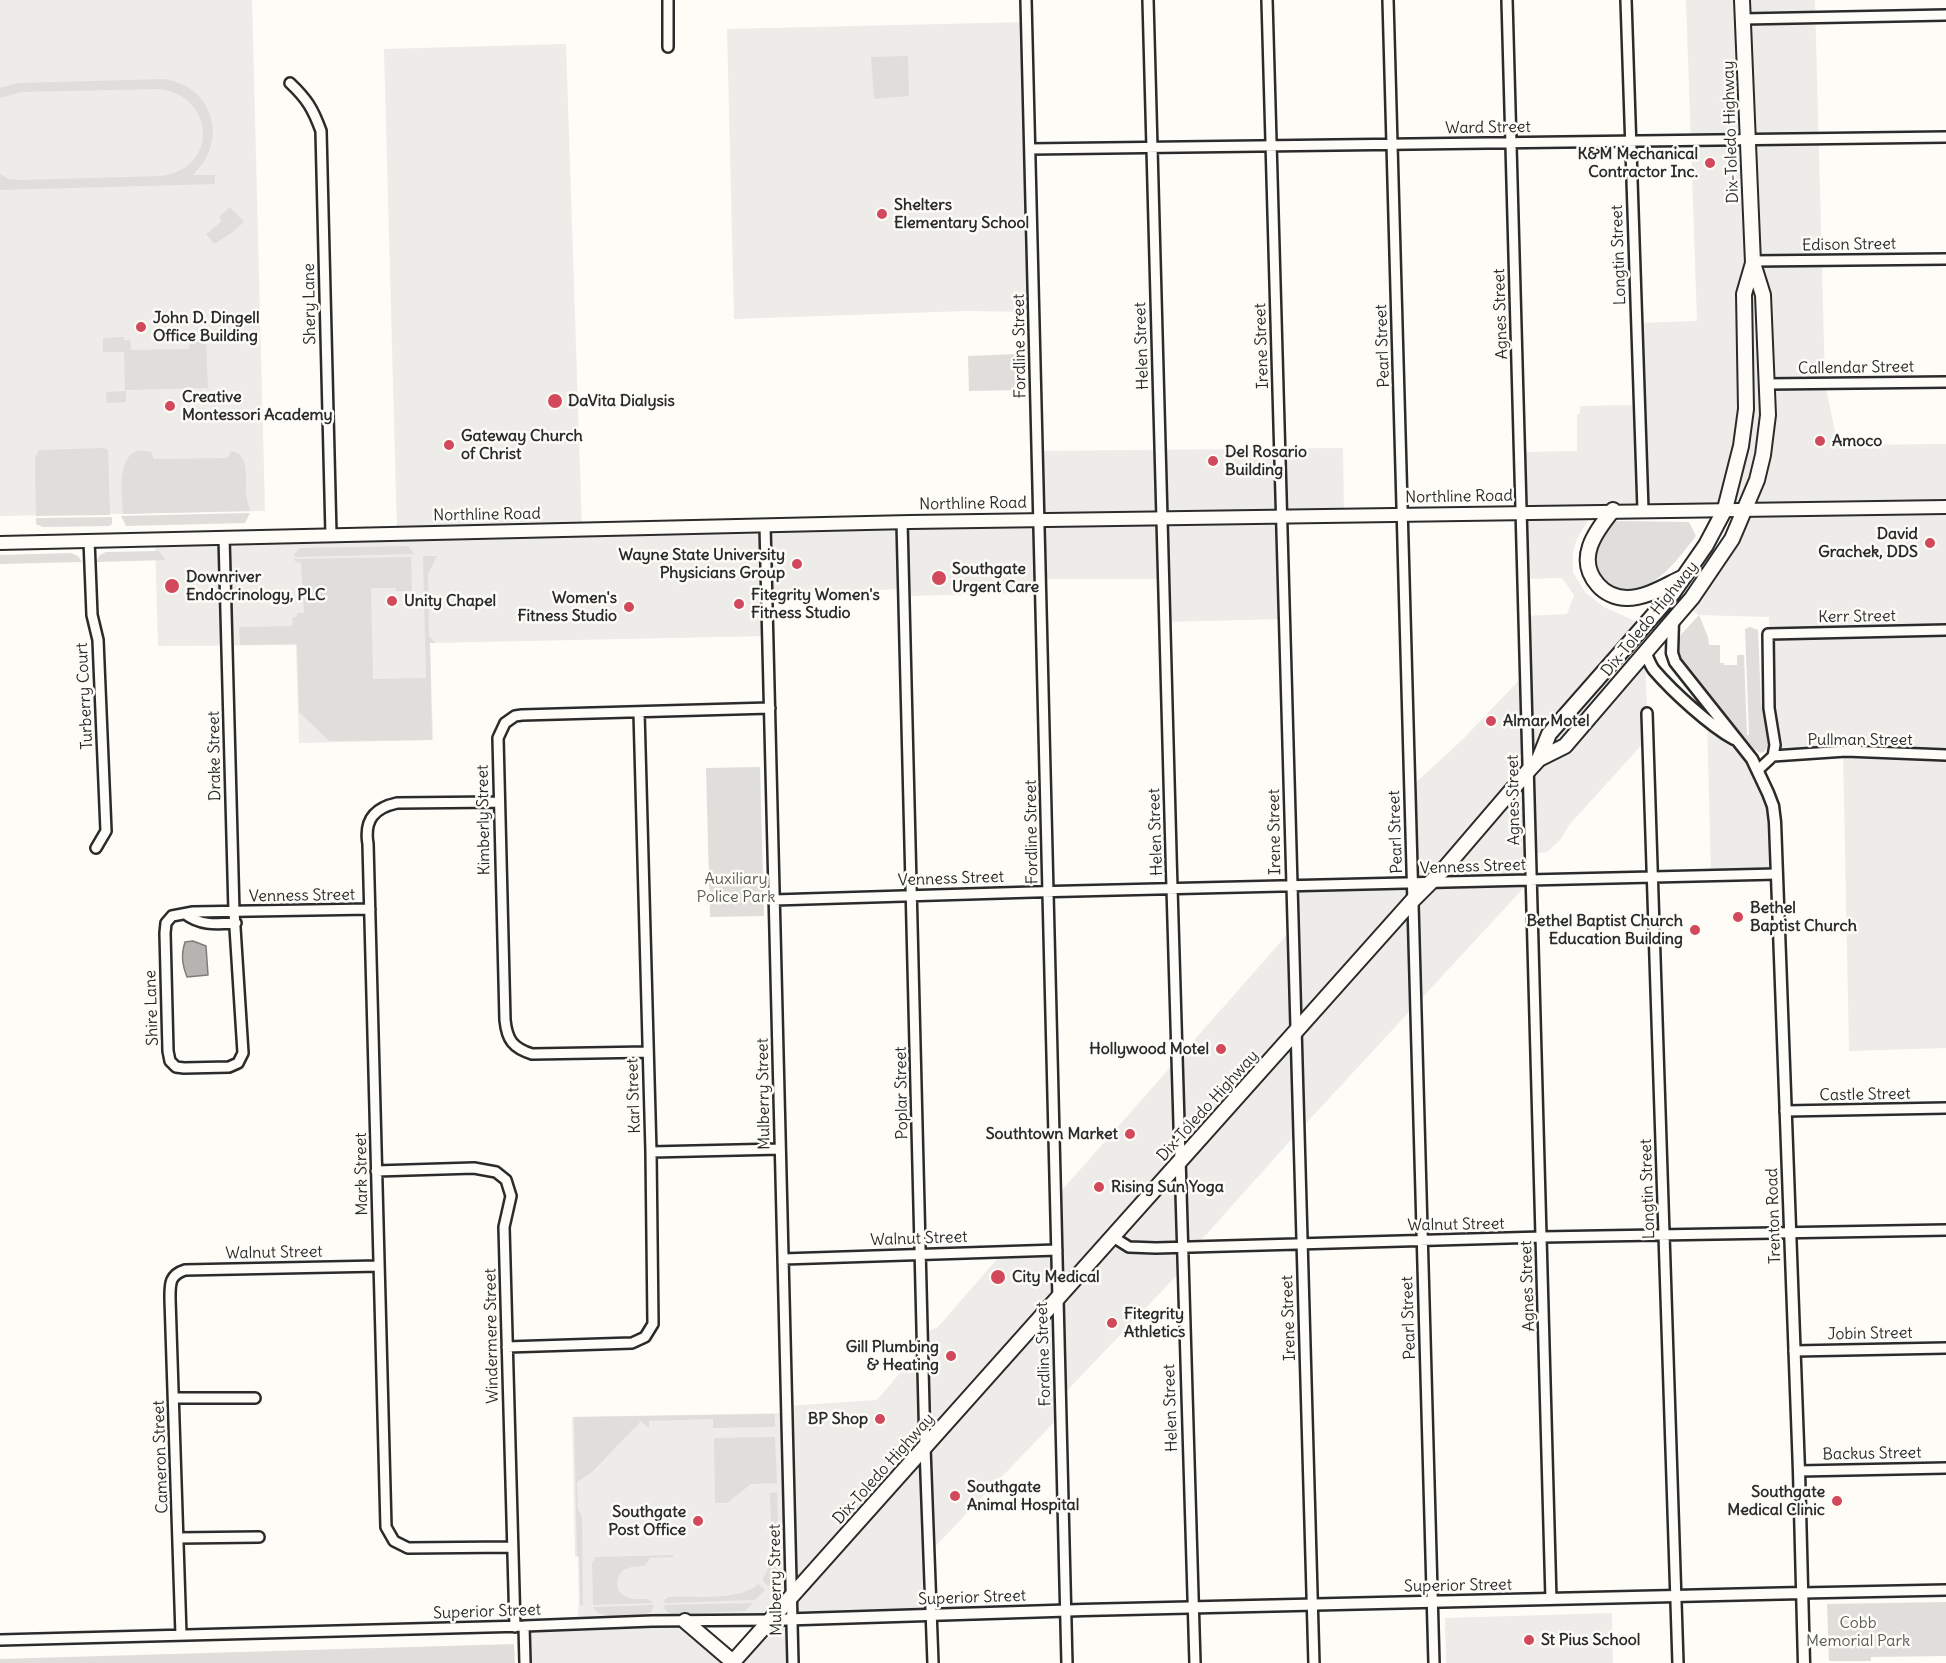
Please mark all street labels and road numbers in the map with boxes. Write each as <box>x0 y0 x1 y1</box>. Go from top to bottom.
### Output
street label: Dix-Toledo Highway <box>1719 60 1743 204</box>
street label: Ward Street <box>1445 118 1531 138</box>
street label: Longtin Street <box>1608 204 1630 306</box>
street label: Edison Street <box>1802 235 1896 255</box>
street label: Shery Lane <box>300 263 320 345</box>
street label: Agnes Street <box>1490 268 1512 360</box>
street label: Fordline Street <box>1009 294 1031 398</box>
street label: Helen Street <box>1131 302 1153 390</box>
street label: Irene Street <box>1251 303 1273 389</box>
street label: Pearl Street <box>1372 304 1394 388</box>
street label: Callendar Street <box>1798 357 1914 379</box>
street label: Northline Road <box>1405 486 1513 508</box>
street label: Northline Road <box>919 493 1027 515</box>
street label: Northline Road <box>433 504 541 526</box>
street label: Dix-Toledo Highway <box>1598 557 1702 681</box>
street label: Kerr Street <box>1818 607 1896 627</box>
street label: Turberry Court <box>73 642 97 750</box>
street label: Drake Street <box>205 711 225 801</box>
street label: Pullman Street <box>1807 730 1913 750</box>
street label: Agnes Street <box>1504 754 1524 846</box>
street label: Kimberly Street <box>473 765 495 875</box>
street label: Fordline Street <box>1021 780 1043 884</box>
street label: Helen Street <box>1145 788 1167 876</box>
street label: Irene Street <box>1265 789 1285 875</box>
street label: Pearl Street <box>1385 790 1407 874</box>
street label: Venness Street <box>1420 856 1526 878</box>
street label: Venness Street <box>898 868 1004 890</box>
street label: Venness Street <box>249 885 355 907</box>
street label: Shire Lane <box>141 970 163 1046</box>
street label: Mulberry Street <box>753 1038 775 1150</box>
street label: Poplar Street <box>892 1046 912 1140</box>
street label: Dix-Toledo Highway <box>1153 1047 1263 1165</box>
street label: Karl Street <box>623 1058 645 1134</box>
street label: Castle Street <box>1819 1085 1911 1105</box>
street label: Mark Street <box>352 1132 372 1216</box>
street label: Longtin Street <box>1637 1138 1659 1240</box>
street label: Trenton Road <box>1763 1168 1785 1264</box>
street label: Walnut Street <box>1407 1215 1505 1235</box>
street label: Walnut Street <box>870 1228 968 1250</box>
street label: Agnes Street <box>1517 1240 1539 1332</box>
street label: Walnut Street <box>225 1243 323 1263</box>
street label: Windermere Street <box>481 1268 503 1404</box>
street label: Irene Street <box>1278 1275 1300 1361</box>
street label: Pearl Street <box>1398 1276 1420 1360</box>
street label: Fordline Street <box>1033 1301 1055 1407</box>
street label: Jobin Street <box>1827 1324 1913 1344</box>
street label: Helen Street <box>1160 1364 1182 1452</box>
street label: Cameron Street <box>149 1400 173 1514</box>
street label: Dix-Toledo Highway <box>829 1410 939 1528</box>
street label: Backus Street <box>1822 1444 1922 1464</box>
street label: Mulberry Street <box>765 1524 787 1636</box>
street label: Superior Street <box>1404 1575 1512 1597</box>
street label: Superior Street <box>918 1587 1026 1609</box>
street label: Superior Street <box>433 1601 541 1623</box>

